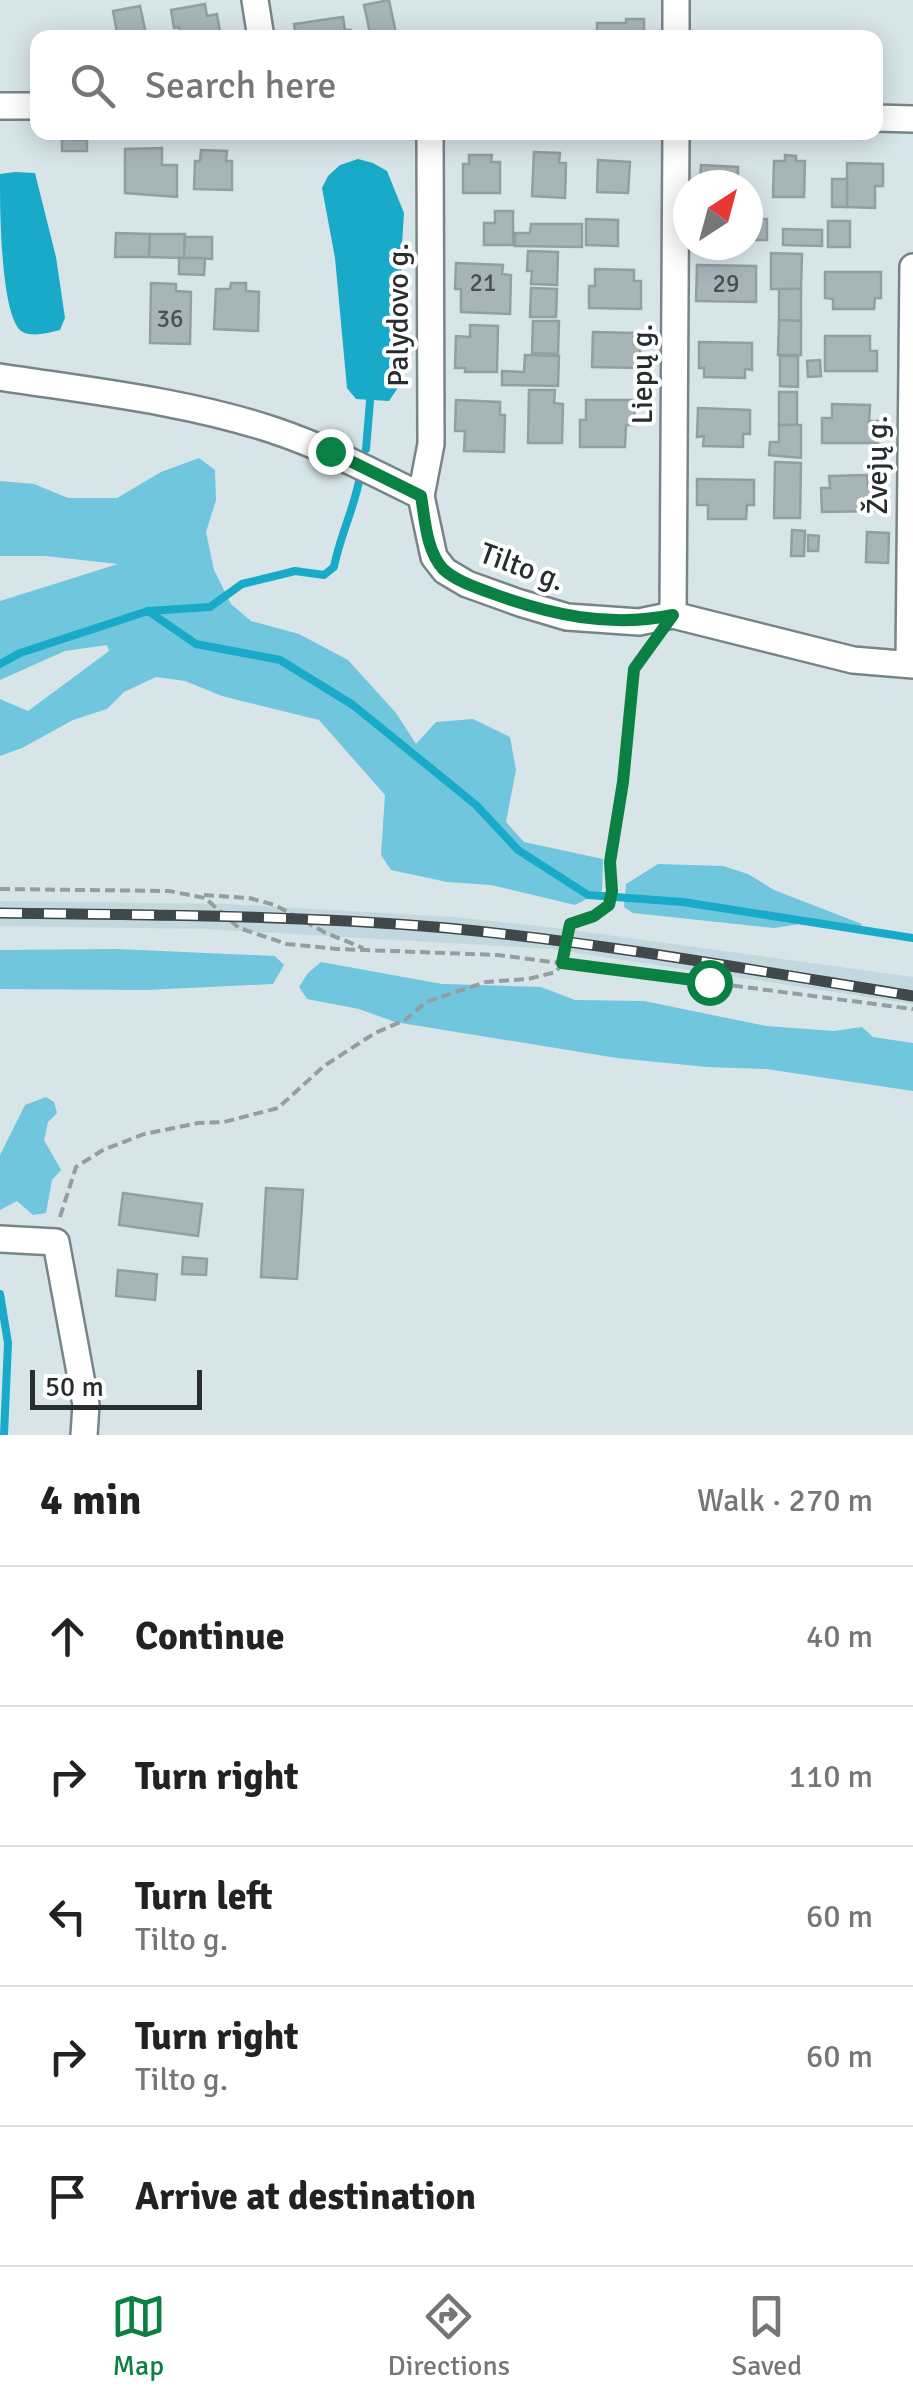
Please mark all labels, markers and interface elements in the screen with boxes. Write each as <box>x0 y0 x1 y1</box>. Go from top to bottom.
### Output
search box <box>30 30 883 140</box>
icon: search <box>65 58 120 113</box>
text: Search here <box>145 62 337 109</box>
north arrow <box>673 170 763 260</box>
street label: Palydovo g. <box>380 243 417 387</box>
house number: 21 <box>469 267 497 298</box>
house number: 29 <box>712 268 740 299</box>
house number: 36 <box>156 303 184 334</box>
street label: Liepų g. <box>624 324 661 424</box>
street label: Žvejų g. <box>859 415 896 515</box>
route end <box>308 429 354 475</box>
street label: Tilto g. <box>475 535 569 599</box>
route start <box>687 960 733 1006</box>
scale bar <box>30 1365 202 1410</box>
text: 50 m <box>45 1370 104 1404</box>
text: 4 min <box>40 1475 141 1526</box>
text: Walk · 270 m <box>697 1481 873 1520</box>
icon: ahead <box>40 1609 95 1664</box>
text: Continue <box>135 1613 285 1660</box>
text: 40 m <box>806 1617 873 1656</box>
icon: right <box>40 1749 95 1804</box>
text: Turn right <box>135 1753 299 1800</box>
text: 110 m <box>789 1757 873 1796</box>
text: Turn left <box>135 1873 273 1920</box>
icon: left <box>40 1889 95 1944</box>
text: 60 m <box>806 1897 873 1936</box>
text: Tilto g. <box>135 1920 228 1959</box>
text: Turn right <box>135 2013 299 2060</box>
icon: right <box>40 2029 95 2084</box>
text: 60 m <box>806 2037 873 2076</box>
text: Tilto g. <box>135 2060 228 2099</box>
icon: arrive <box>40 2169 95 2224</box>
text: Arrive at destination <box>135 2173 476 2220</box>
tab: Map <box>111 2289 166 2383</box>
tab: Directions <box>388 2289 510 2383</box>
tab: Saved <box>732 2289 802 2383</box>

